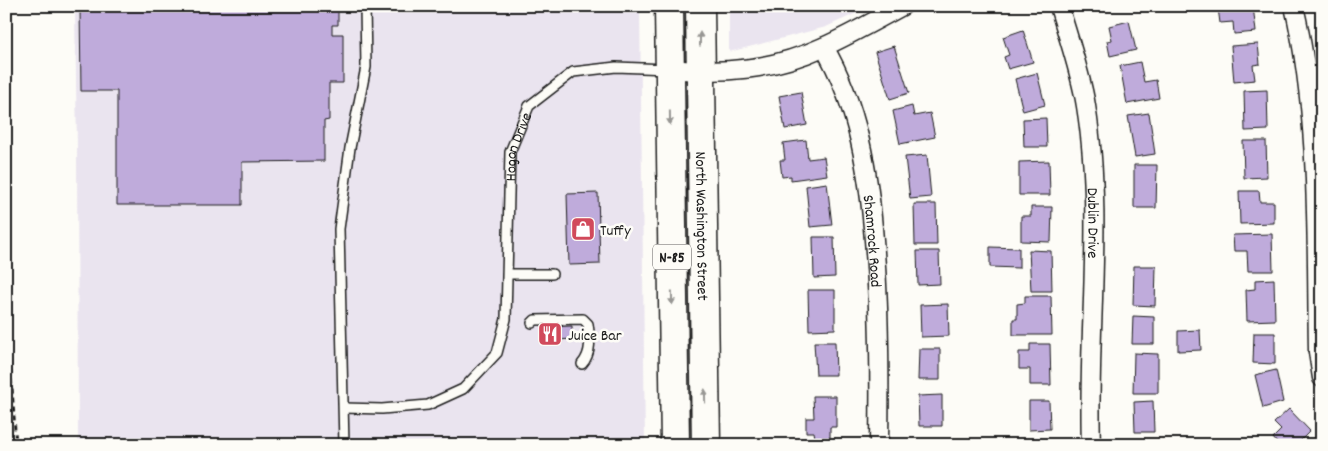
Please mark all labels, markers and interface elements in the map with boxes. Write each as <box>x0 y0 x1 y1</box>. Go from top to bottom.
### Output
one-way arrow <box>696 31 704 47</box>
street label: Hogan Drive <box>500 109 539 182</box>
one-way arrow <box>666 110 674 126</box>
street label: North Washington Street <box>688 151 713 301</box>
street label: Dublin Drive <box>1080 187 1103 258</box>
street label: Shamrock Road <box>856 194 886 288</box>
shop icon: Tuffy <box>570 216 596 242</box>
place label: Tuffy <box>600 220 631 243</box>
road number: N-85 <box>653 244 691 270</box>
one-way arrow <box>668 290 676 306</box>
restaurant icon: Juice Bar <box>537 321 563 347</box>
place label: Juice Bar <box>568 325 622 348</box>
one-way arrow <box>701 388 709 404</box>

